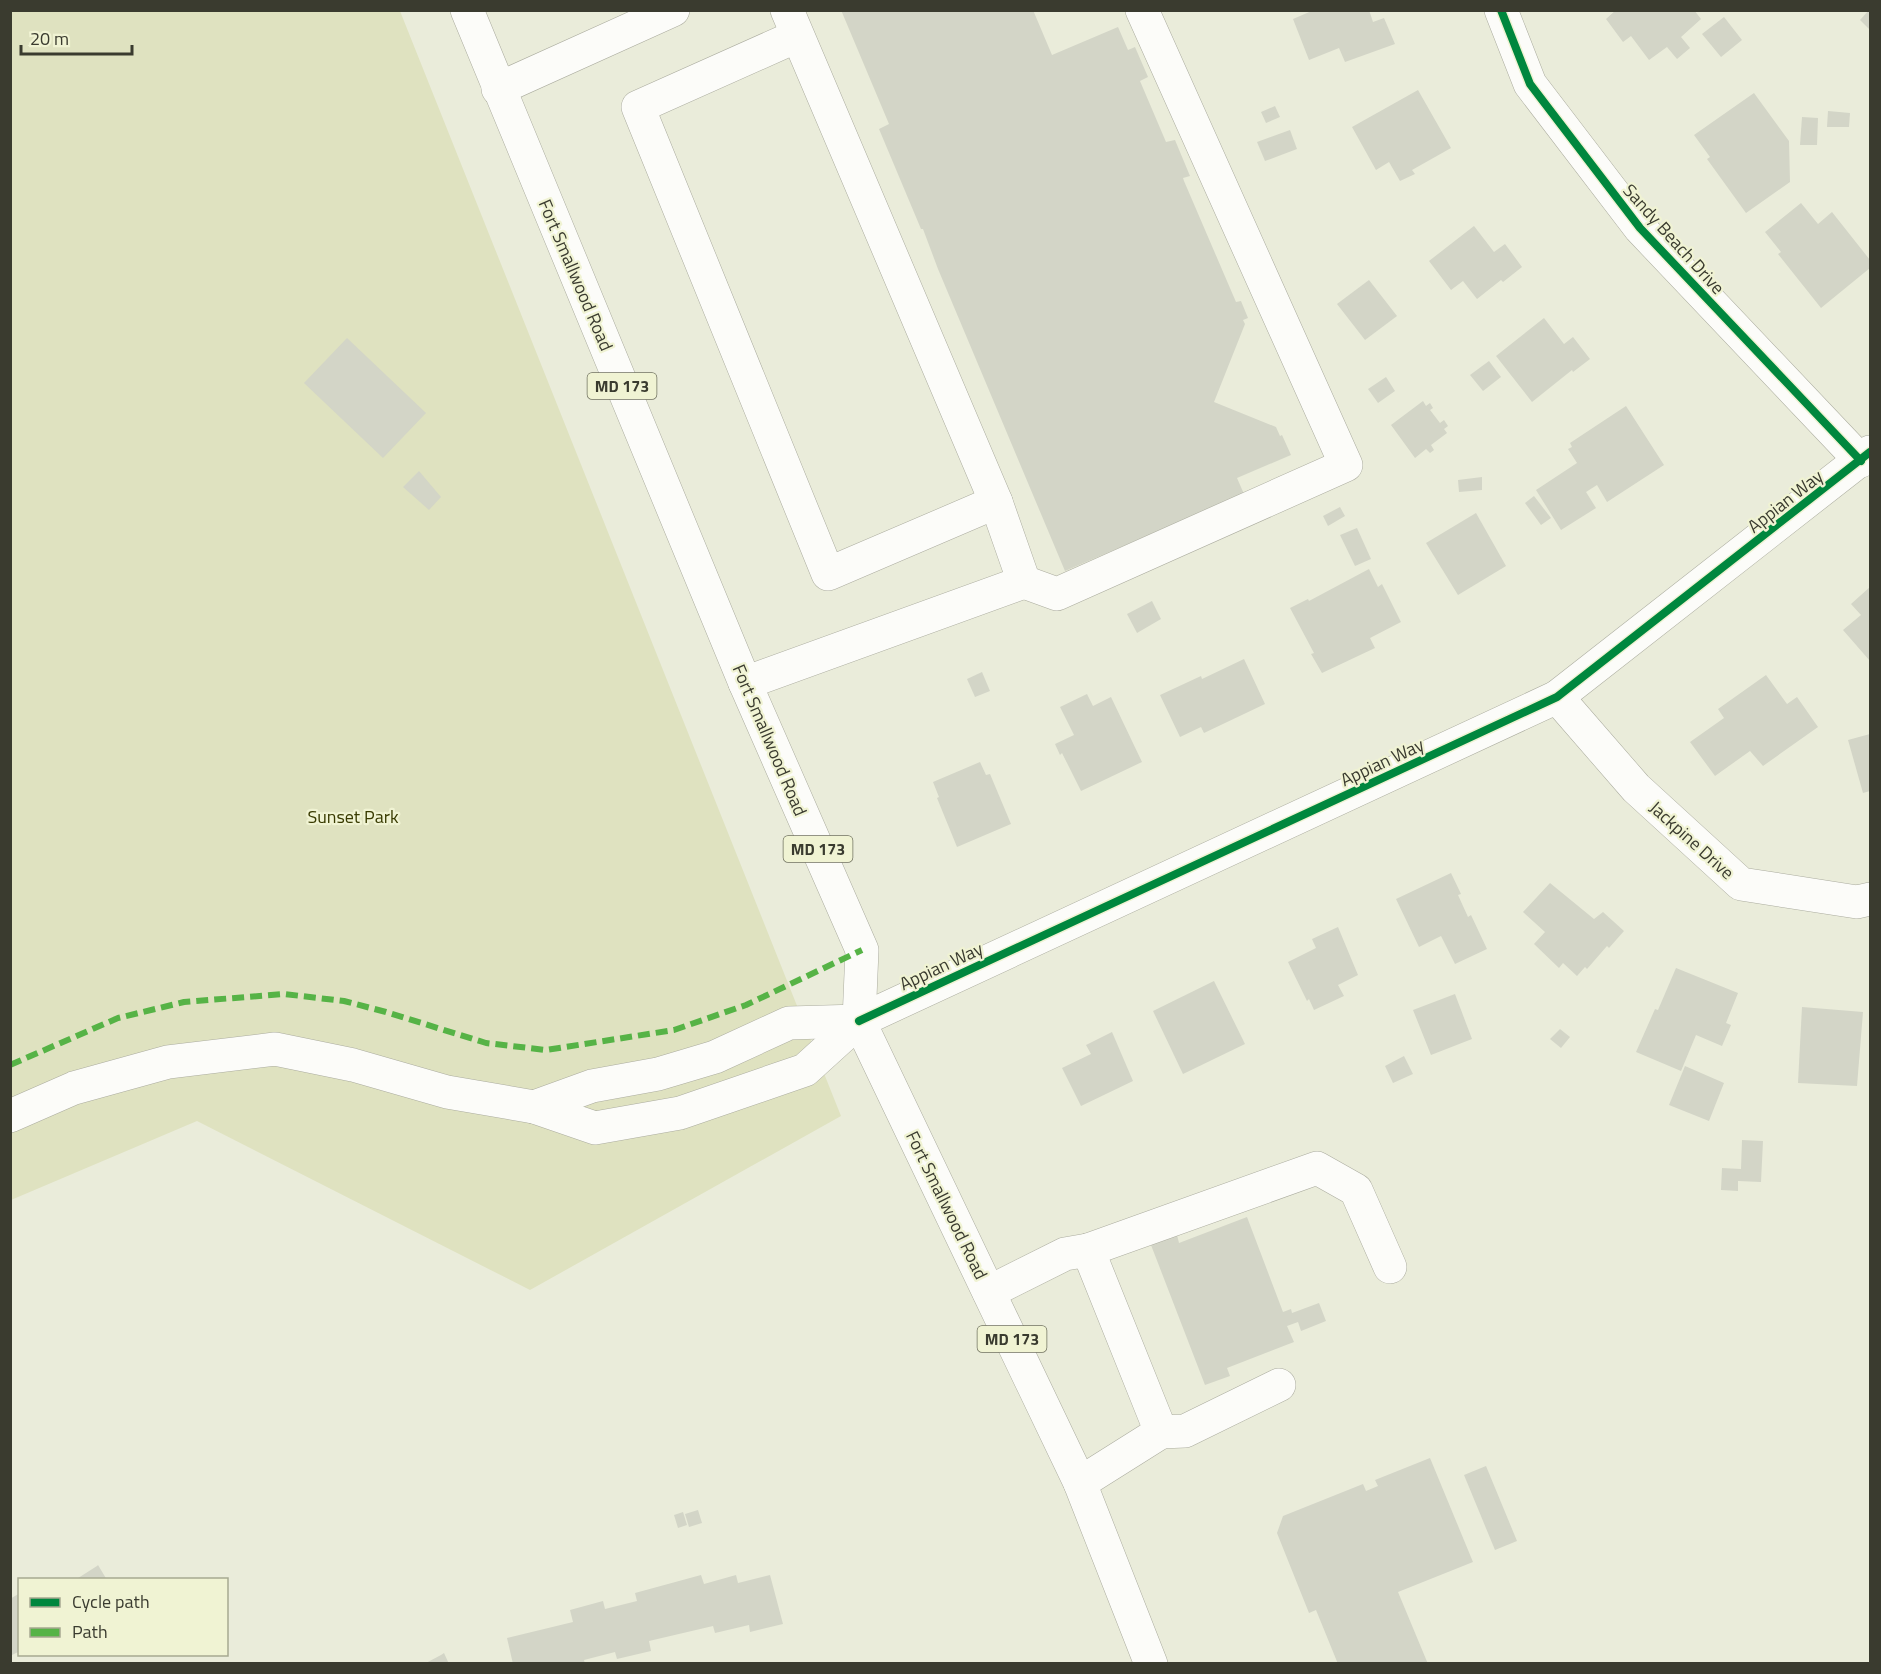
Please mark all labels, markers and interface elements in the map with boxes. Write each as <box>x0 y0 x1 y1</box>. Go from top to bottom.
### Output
scale bar <box>21 18 132 56</box>
text: 20 m <box>30 25 69 52</box>
street label: Sandy Beach Drive <box>1617 178 1731 300</box>
street label: Fort Smallwood Road <box>532 195 620 355</box>
road number: MD 173 <box>588 373 656 399</box>
street label: Appian Way <box>1741 463 1829 539</box>
street label: Fort Smallwood Road <box>726 660 814 820</box>
street label: Appian Way <box>1336 731 1429 793</box>
street label: Jackpine Drive <box>1644 794 1740 886</box>
park label: Sunset Park <box>307 803 399 830</box>
road number: MD 173 <box>784 836 852 862</box>
street label: Appian Way <box>895 935 988 997</box>
street label: Fort Smallwood Road <box>899 1126 995 1284</box>
road number: MD 173 <box>978 1326 1046 1352</box>
legend <box>18 1578 228 1656</box>
text: Cycle path <box>72 1588 150 1615</box>
text: Path <box>72 1618 108 1645</box>

